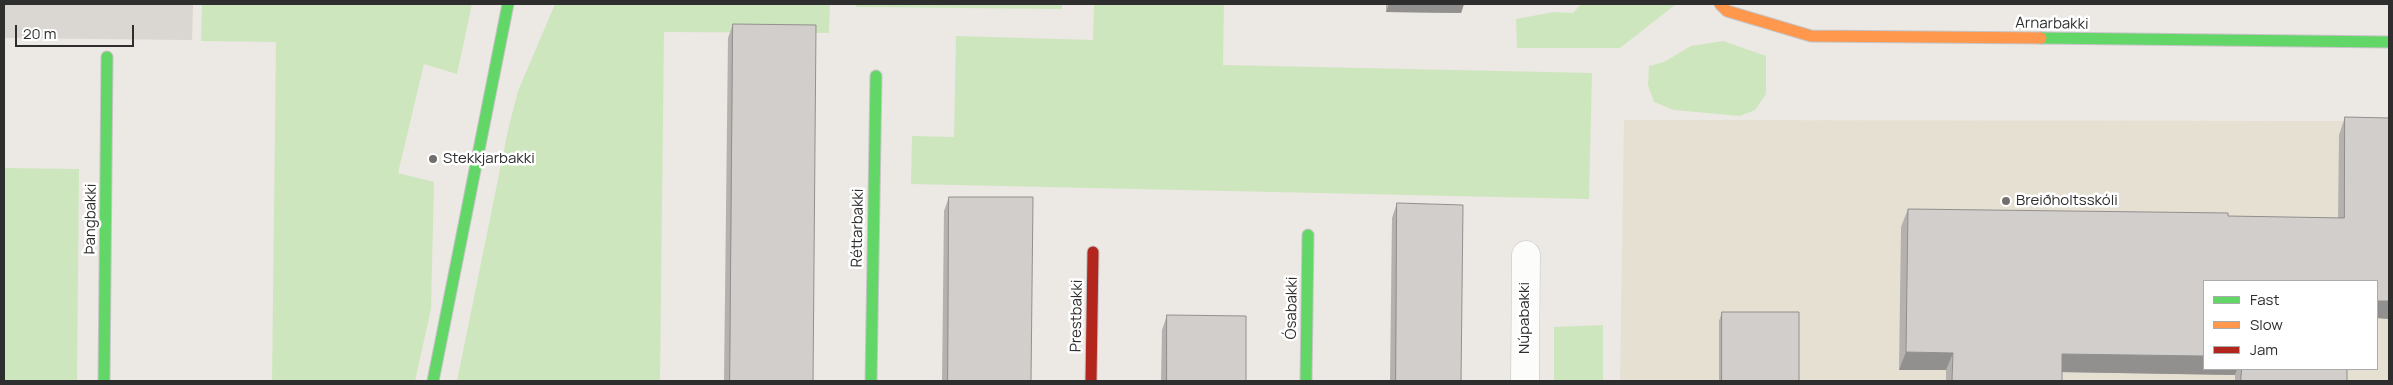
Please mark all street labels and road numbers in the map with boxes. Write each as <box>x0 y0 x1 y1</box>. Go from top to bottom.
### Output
street label: Arnarbakki <box>2015 14 2089 34</box>
street label: Þangbakki <box>81 184 101 254</box>
street label: Réttarbakki <box>848 189 868 267</box>
street label: Ósabakki <box>1282 277 1302 339</box>
street label: Prestbakki <box>1067 280 1087 352</box>
street label: Núpabakki <box>1516 282 1534 354</box>

